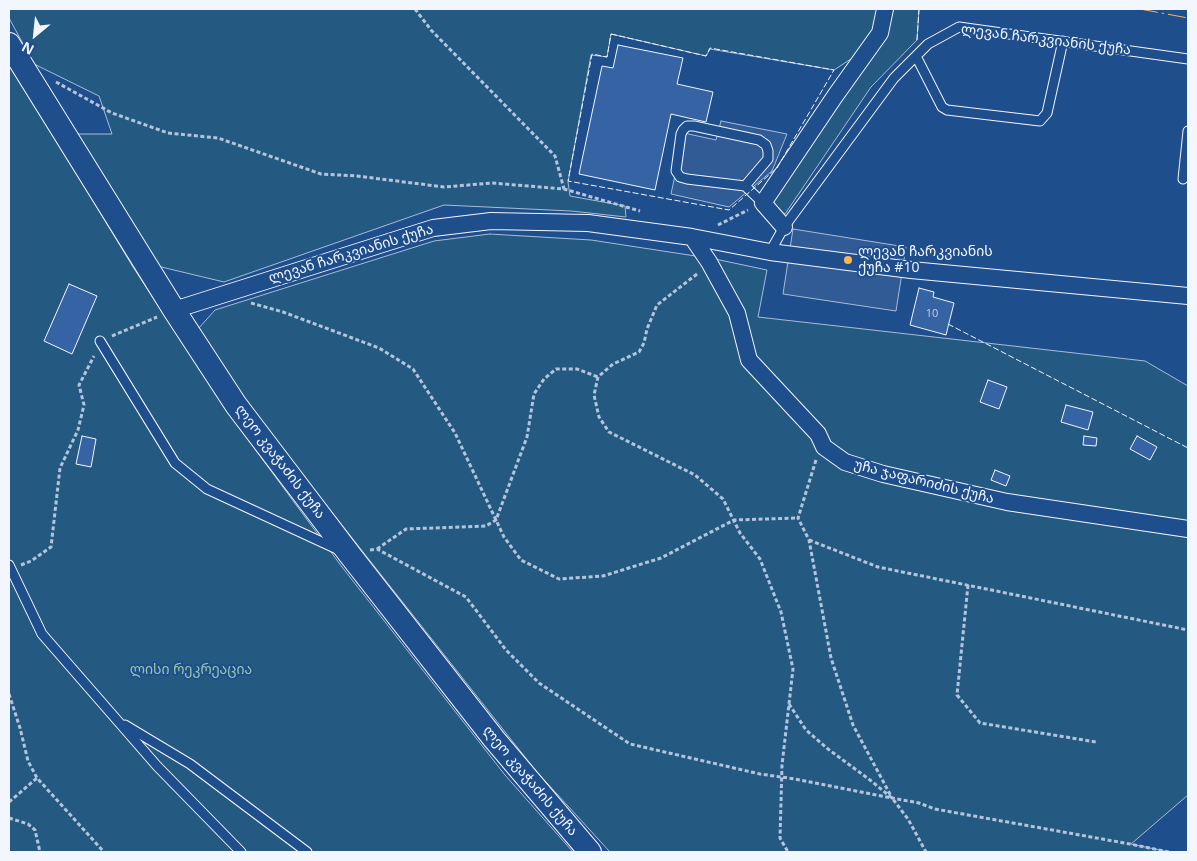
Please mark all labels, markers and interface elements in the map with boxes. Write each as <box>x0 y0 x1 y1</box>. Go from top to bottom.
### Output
north arrow <box>10 10 60 60</box>
street label: ლევან ჩარკვიანის ქუჩა <box>960 21 1132 59</box>
text: N <box>18 38 37 60</box>
street label: ლევან ჩარკვიანის ქუჩა <box>267 221 435 287</box>
place label: ლევან ჩარკვიანის ქუჩა #10 <box>858 244 993 276</box>
marker: ლევან ჩარკვიანის ქუჩა #10 <box>842 254 854 266</box>
house number: 10 <box>926 307 938 321</box>
street label: ლეო კვაჭაძის ქუჩა <box>232 402 328 522</box>
street label: უჩა ჯაფარიძის ქუჩა <box>852 456 996 508</box>
park label: ლისი რეკრეაცია <box>130 662 252 678</box>
street label: ლეო კვაჭაძის ქუჩა <box>479 723 581 839</box>

